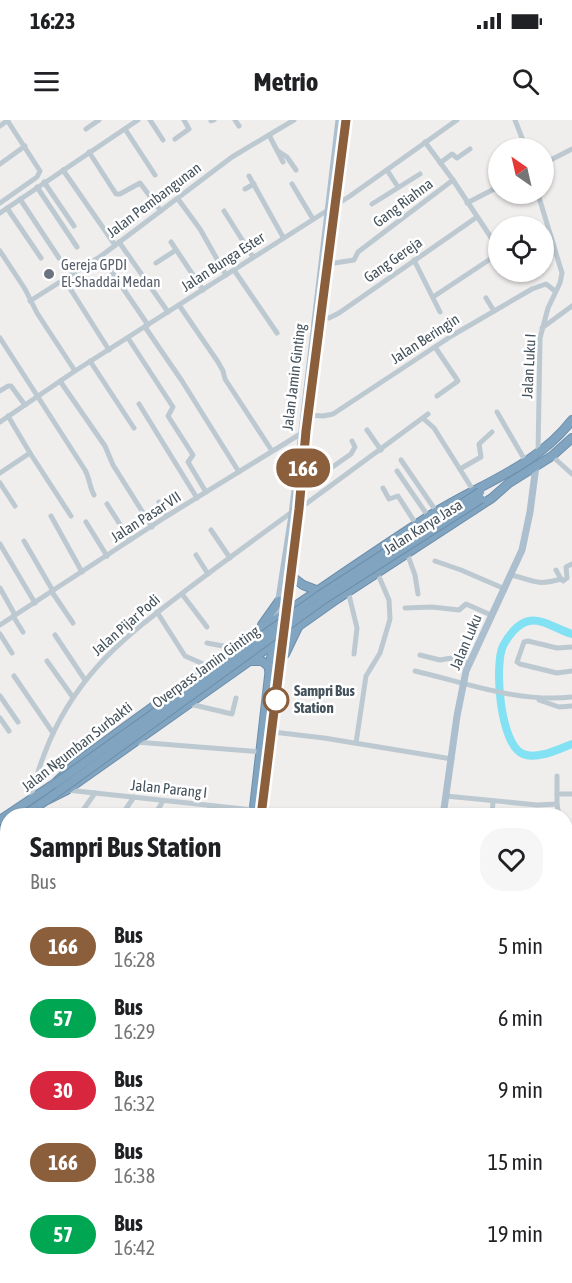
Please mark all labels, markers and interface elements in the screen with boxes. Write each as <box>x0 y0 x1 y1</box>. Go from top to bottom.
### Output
text: 16:23 <box>30 8 75 34</box>
icon: menu <box>30 65 63 98</box>
icon: search <box>509 65 542 98</box>
text: Metrio <box>254 66 319 97</box>
north arrow <box>488 138 554 204</box>
map controls <box>488 138 554 282</box>
street label: Jalan Pembangunan <box>103 159 204 241</box>
street label: Gang Riahna <box>370 175 436 230</box>
button: locate <box>488 216 554 282</box>
street label: Jalan Bunga Ester <box>178 228 268 295</box>
street label: Gang Gereja <box>360 233 425 286</box>
place label: Gereja GPDI El-Shaddai Medan <box>61 256 161 290</box>
marker: Gereja GPDI El-Shaddai Medan <box>42 267 56 281</box>
street label: Jalan Beringin <box>387 310 462 367</box>
street label: Jalan Jamin Ginting <box>279 322 309 431</box>
street label: Jalan Luku I <box>518 333 539 399</box>
line badge: 166 <box>268 448 338 488</box>
text: 166 <box>288 456 318 480</box>
street label: Jalan Pasar VII <box>108 488 184 545</box>
street label: Jalan Karya Jasa <box>380 496 465 558</box>
street label: Jalan Pijar Podi <box>88 591 163 659</box>
street label: Jalan Luku <box>446 611 485 672</box>
street label: Overpass Jamin Ginting <box>149 622 263 711</box>
place label: Sampri Bus Station <box>294 682 355 716</box>
marker: Sampri Bus Station <box>263 687 289 713</box>
street label: Jalan Ngumban Surbakti <box>18 698 135 795</box>
street label: Jalan Parang I <box>130 776 208 801</box>
button: heart <box>480 828 543 891</box>
text: Sampri Bus Station <box>30 831 221 863</box>
text: Bus <box>30 870 56 893</box>
text: Bus <box>114 922 143 948</box>
text: 5 min <box>498 933 543 959</box>
text: 166 <box>48 934 78 958</box>
text: 16:28 <box>114 948 155 971</box>
text: Bus <box>114 994 143 1020</box>
text: 6 min <box>498 1005 543 1031</box>
text: 57 <box>53 1006 73 1030</box>
text: 16:29 <box>114 1020 155 1043</box>
text: Bus <box>114 1066 143 1092</box>
text: 9 min <box>498 1077 543 1103</box>
text: 30 <box>53 1078 73 1102</box>
text: 16:32 <box>114 1092 155 1115</box>
text: Bus <box>114 1138 143 1164</box>
text: 15 min <box>488 1149 543 1175</box>
text: 166 <box>48 1150 78 1174</box>
text: 16:38 <box>114 1164 155 1187</box>
text: Bus <box>114 1210 143 1236</box>
text: 19 min <box>488 1221 543 1247</box>
text: 57 <box>53 1222 73 1246</box>
text: 16:42 <box>114 1236 155 1259</box>

